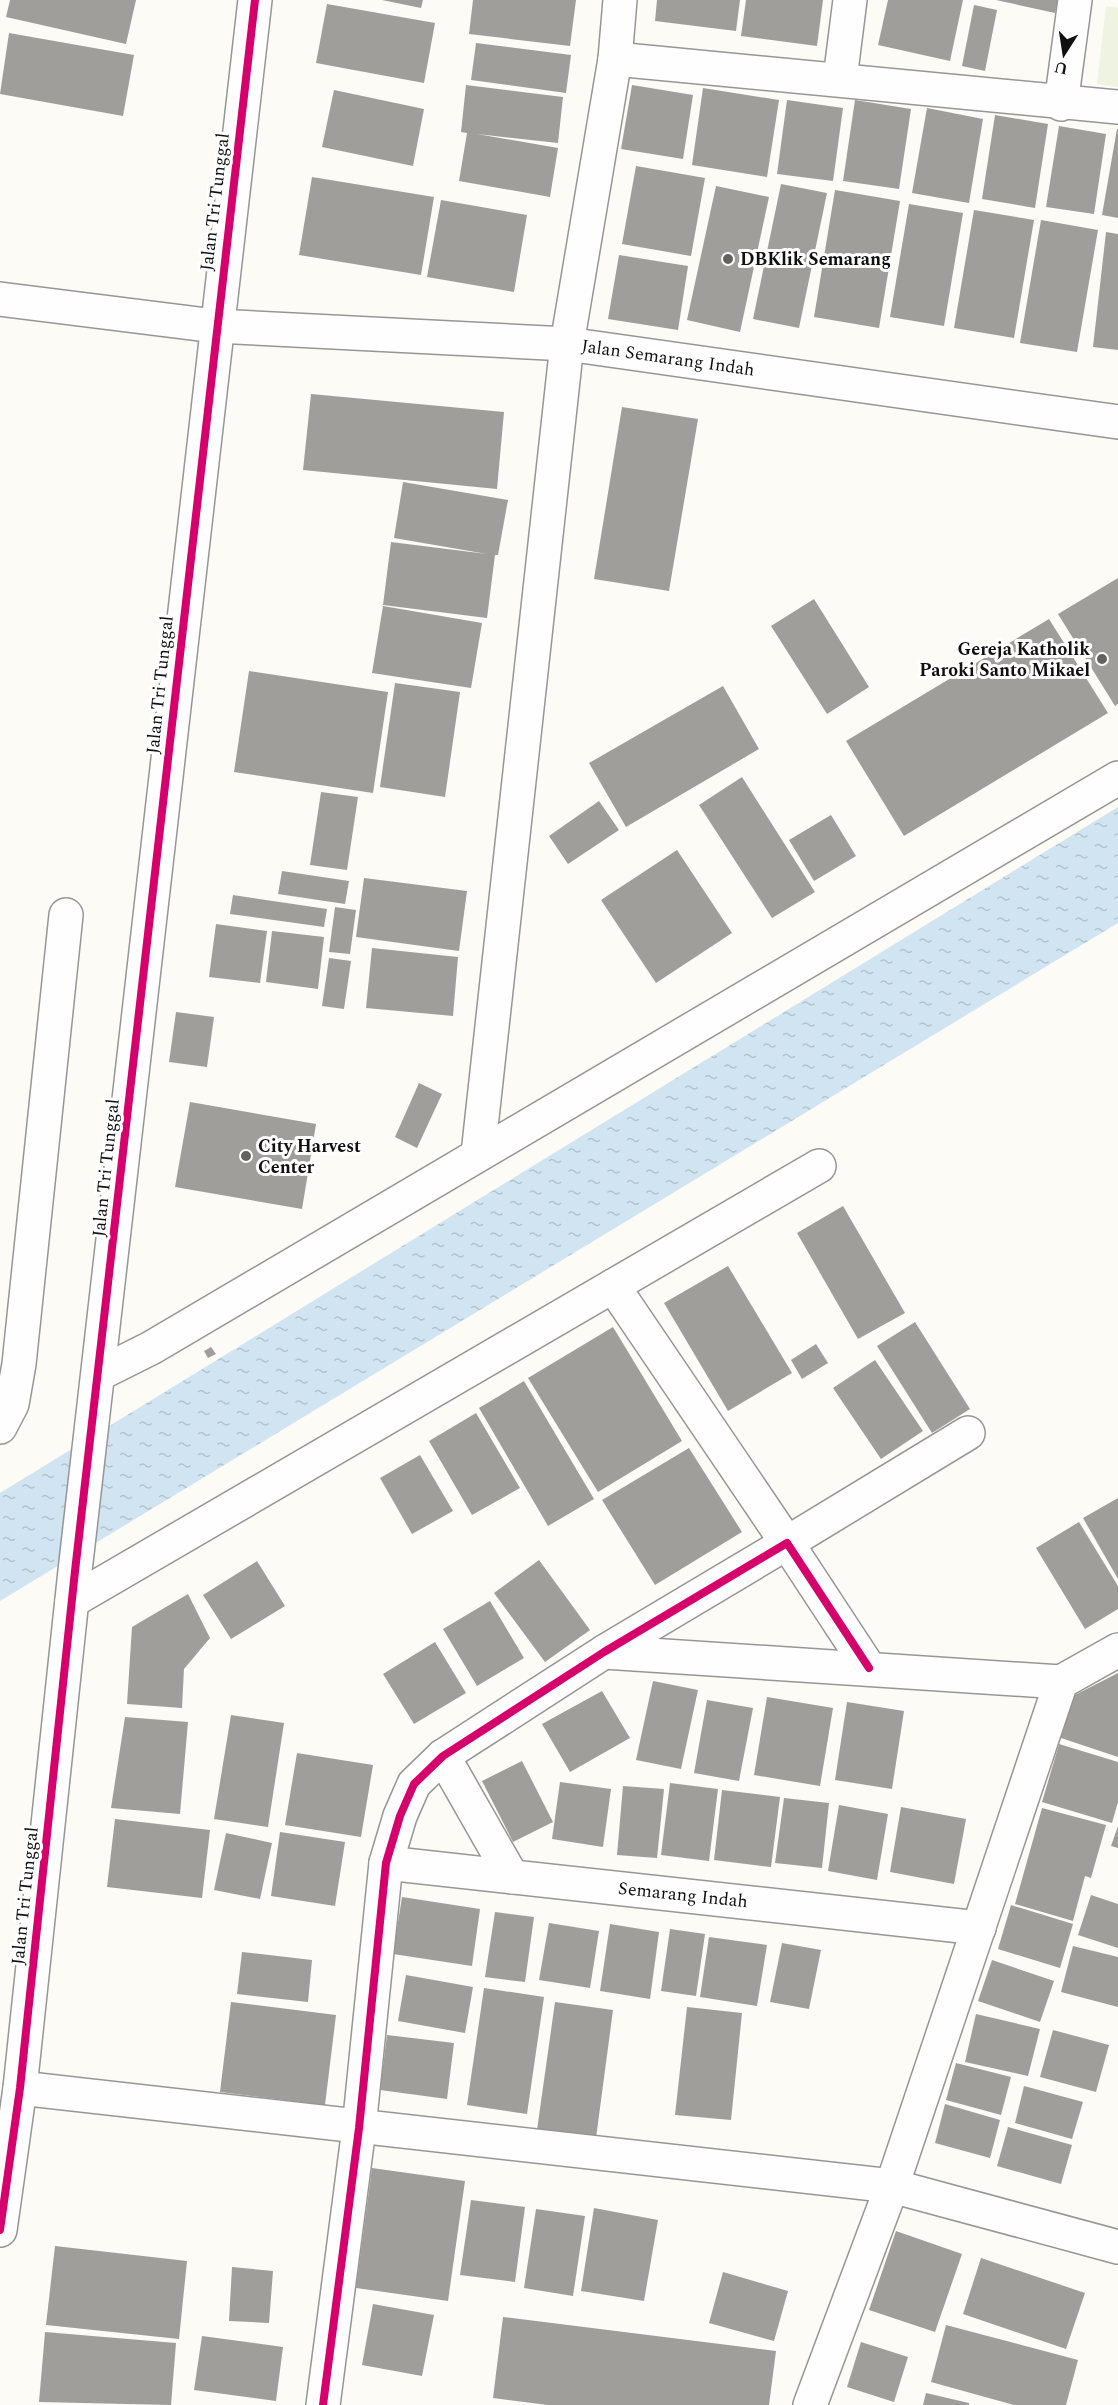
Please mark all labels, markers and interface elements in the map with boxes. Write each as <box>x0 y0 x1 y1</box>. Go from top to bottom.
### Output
north arrow <box>1034 24 1094 84</box>
text: U <box>1052 55 1070 81</box>
street label: Jalan Tri Tunggal <box>193 132 237 272</box>
place label: DBKlik Semarang <box>740 246 891 273</box>
marker: DBKlik Semarang <box>721 252 735 266</box>
street label: Jalan Semarang Indah <box>580 332 756 384</box>
street label: Jalan Tri Tunggal <box>139 615 181 755</box>
place label: Gereja Katholik Paroki Santo Mikael <box>919 636 1090 684</box>
marker: Gereja Katholik Paroki Santo Mikael <box>1095 652 1109 666</box>
street label: Jalan Tri Tunggal <box>85 1098 127 1238</box>
place label: City Harvest Center <box>258 1133 361 1181</box>
marker: City Harvest Center <box>239 1149 253 1163</box>
street label: Jalan Tri Tunggal <box>4 1826 46 1966</box>
street label: Semarang Indah <box>617 1875 749 1915</box>

